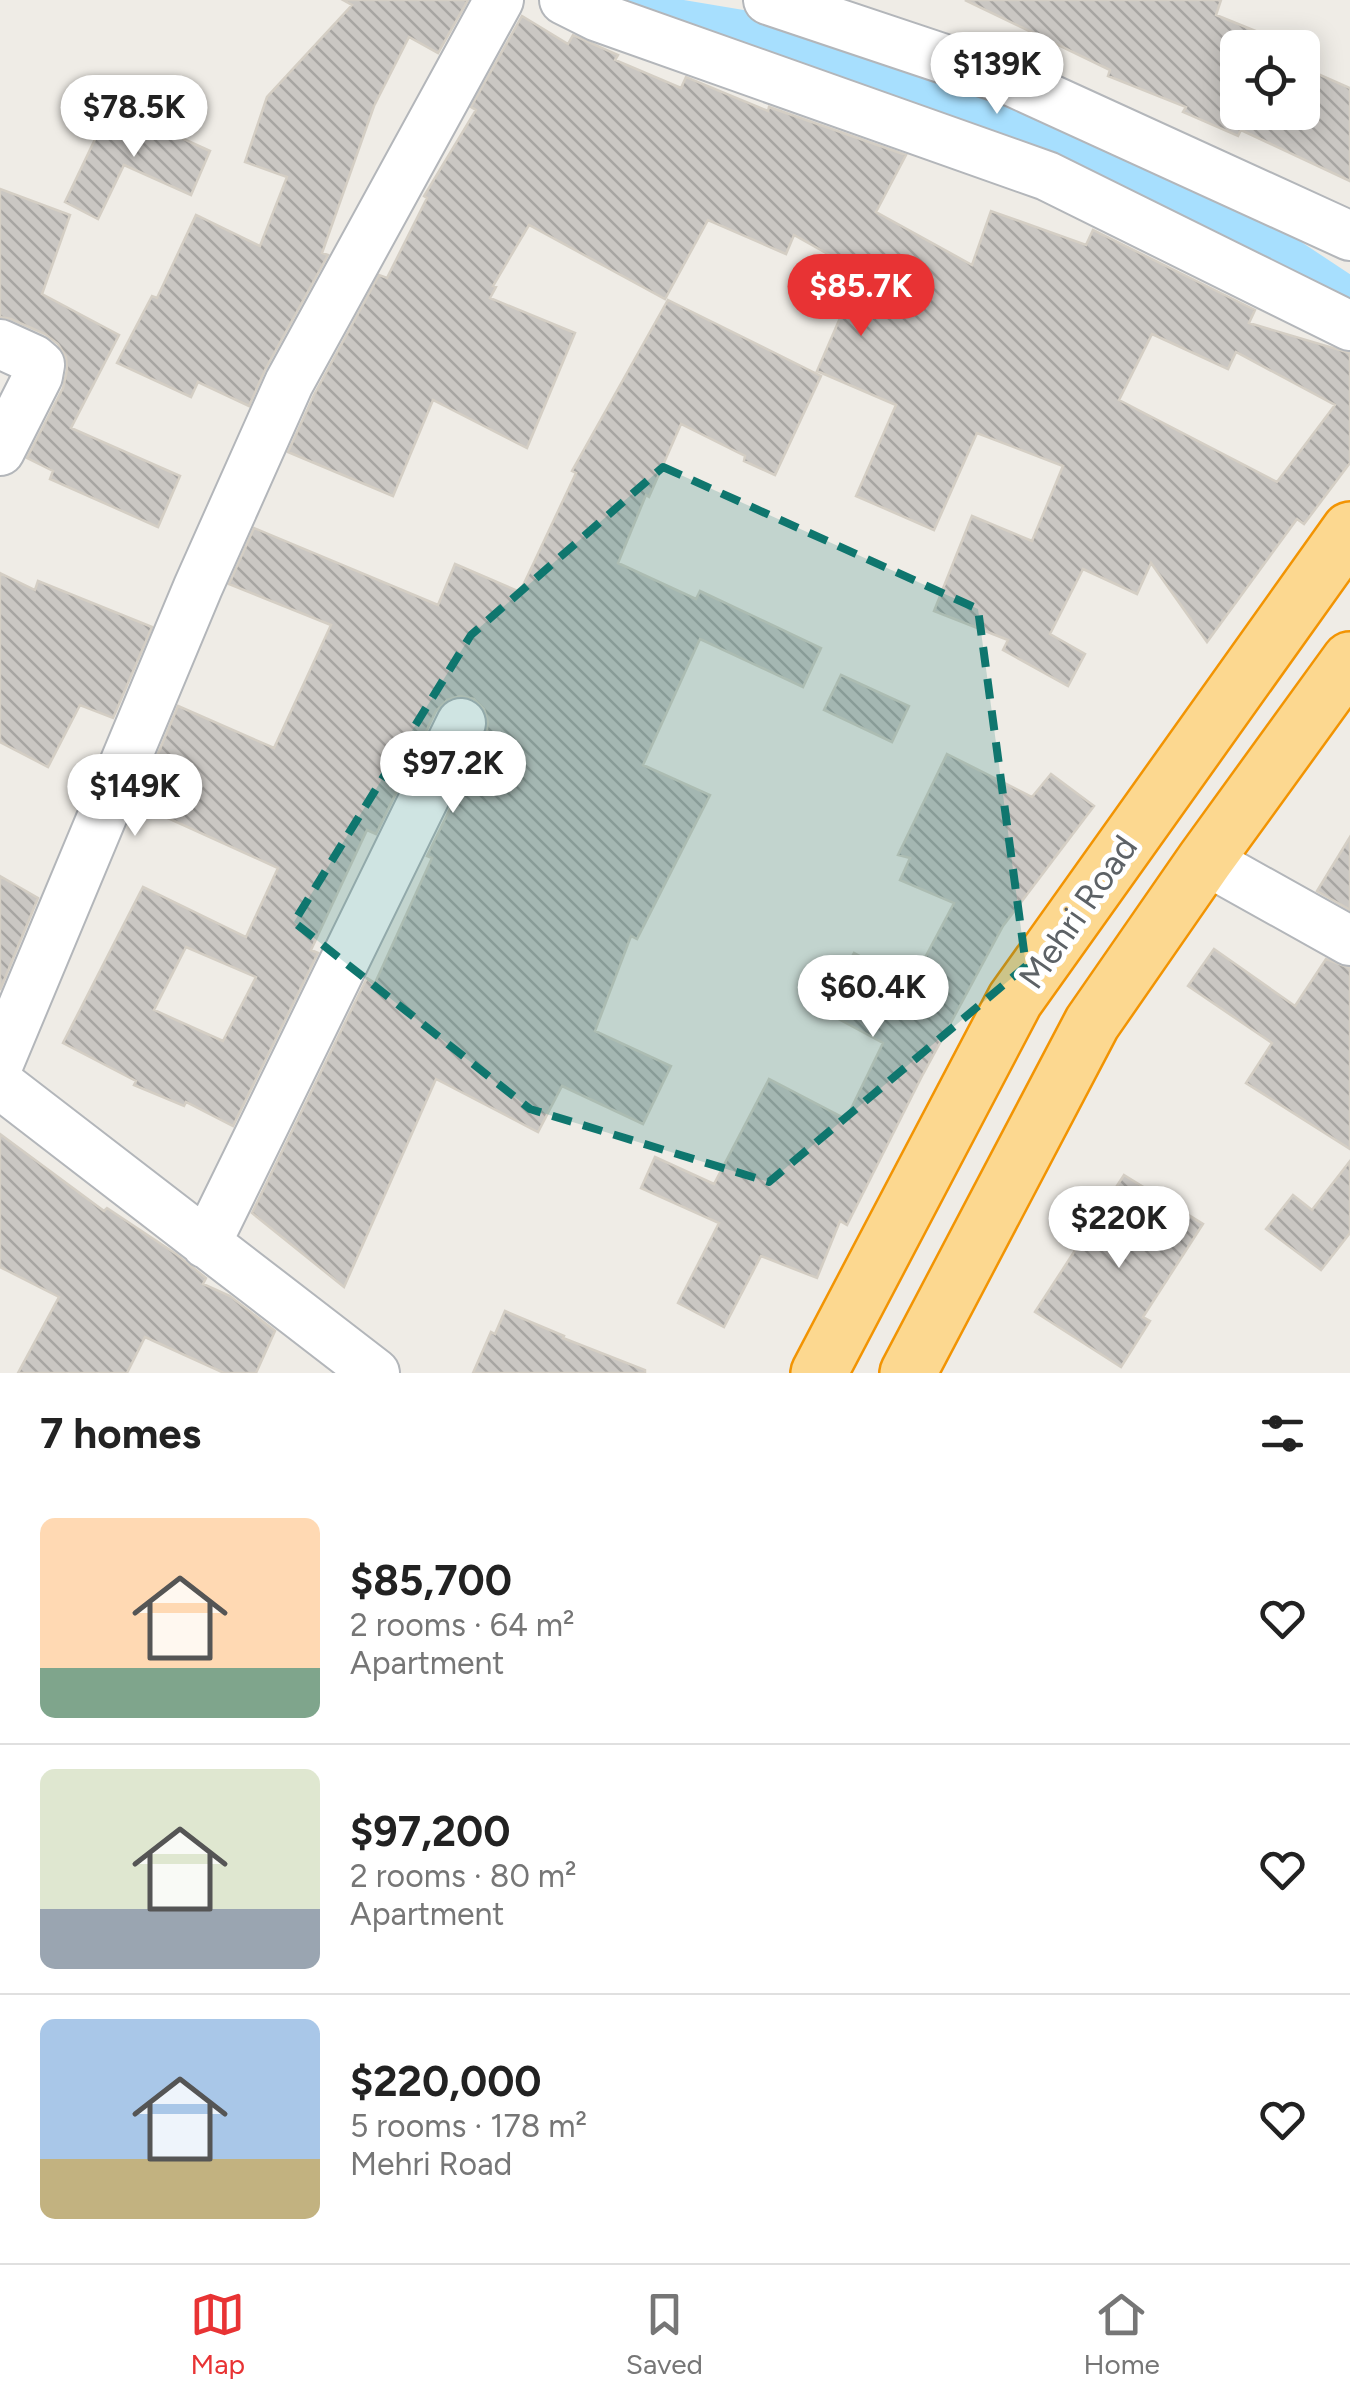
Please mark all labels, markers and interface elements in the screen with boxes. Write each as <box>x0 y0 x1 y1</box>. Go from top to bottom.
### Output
map controls <box>1220 30 1320 130</box>
button: locate <box>1220 30 1320 130</box>
pin: $139K <box>927 32 1067 117</box>
text: $139K <box>953 45 1041 83</box>
pin: $78.5K <box>53 75 215 160</box>
text: $78.5K <box>83 88 185 126</box>
pin: $85.7K <box>780 254 942 339</box>
text: $85.7K <box>810 267 912 305</box>
pin: $97.2K <box>372 731 534 816</box>
text: $97.2K <box>402 744 504 782</box>
pin: $149K <box>65 754 205 839</box>
text: $149K <box>89 767 181 805</box>
street label: Mehri Road <box>1010 827 1146 997</box>
pin: $60.4K <box>792 955 954 1040</box>
text: $60.4K <box>820 968 926 1006</box>
pin: $220K <box>1049 1186 1189 1271</box>
text: $220K <box>1071 1199 1167 1237</box>
icon: filters <box>1255 1406 1310 1461</box>
text: 7 homes <box>40 1408 201 1459</box>
text: $85,700 <box>350 1555 512 1606</box>
icon: home <box>120 1558 240 1678</box>
icon: heart <box>1255 1591 1310 1646</box>
text: 2 rooms · 64 m² <box>350 1606 574 1644</box>
text: Apartment <box>350 1644 504 1682</box>
text: $97,200 <box>350 1806 511 1857</box>
icon: home <box>120 1809 240 1929</box>
icon: heart <box>1255 1842 1310 1897</box>
text: 2 rooms · 80 m² <box>350 1857 577 1895</box>
text: Apartment <box>350 1895 504 1933</box>
text: $220,000 <box>350 2056 542 2107</box>
icon: home <box>120 2059 240 2179</box>
icon: heart <box>1255 2092 1310 2147</box>
text: 5 rooms · 178 m² <box>350 2107 587 2145</box>
text: Mehri Road <box>350 2145 512 2183</box>
tab: Map <box>190 2287 245 2381</box>
tab: Saved <box>626 2287 703 2381</box>
tab: Home <box>1083 2287 1160 2381</box>

